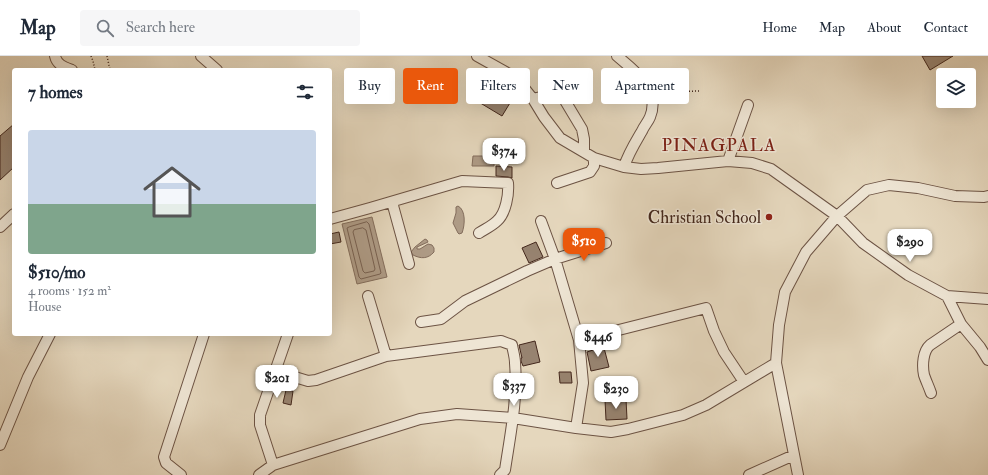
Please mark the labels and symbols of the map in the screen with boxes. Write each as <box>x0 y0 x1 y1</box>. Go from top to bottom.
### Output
district label: PINAGPALA <box>661 134 777 157</box>
pin: $374 <box>480 138 528 172</box>
place label: Christian School <box>648 207 762 228</box>
marker: Christian School <box>764 212 774 222</box>
pin: $510 <box>560 228 608 262</box>
pin: $290 <box>886 229 934 263</box>
pin: $446 <box>574 324 622 358</box>
pin: $201 <box>253 365 301 399</box>
pin: $337 <box>490 373 538 407</box>
pin: $230 <box>592 376 640 410</box>

